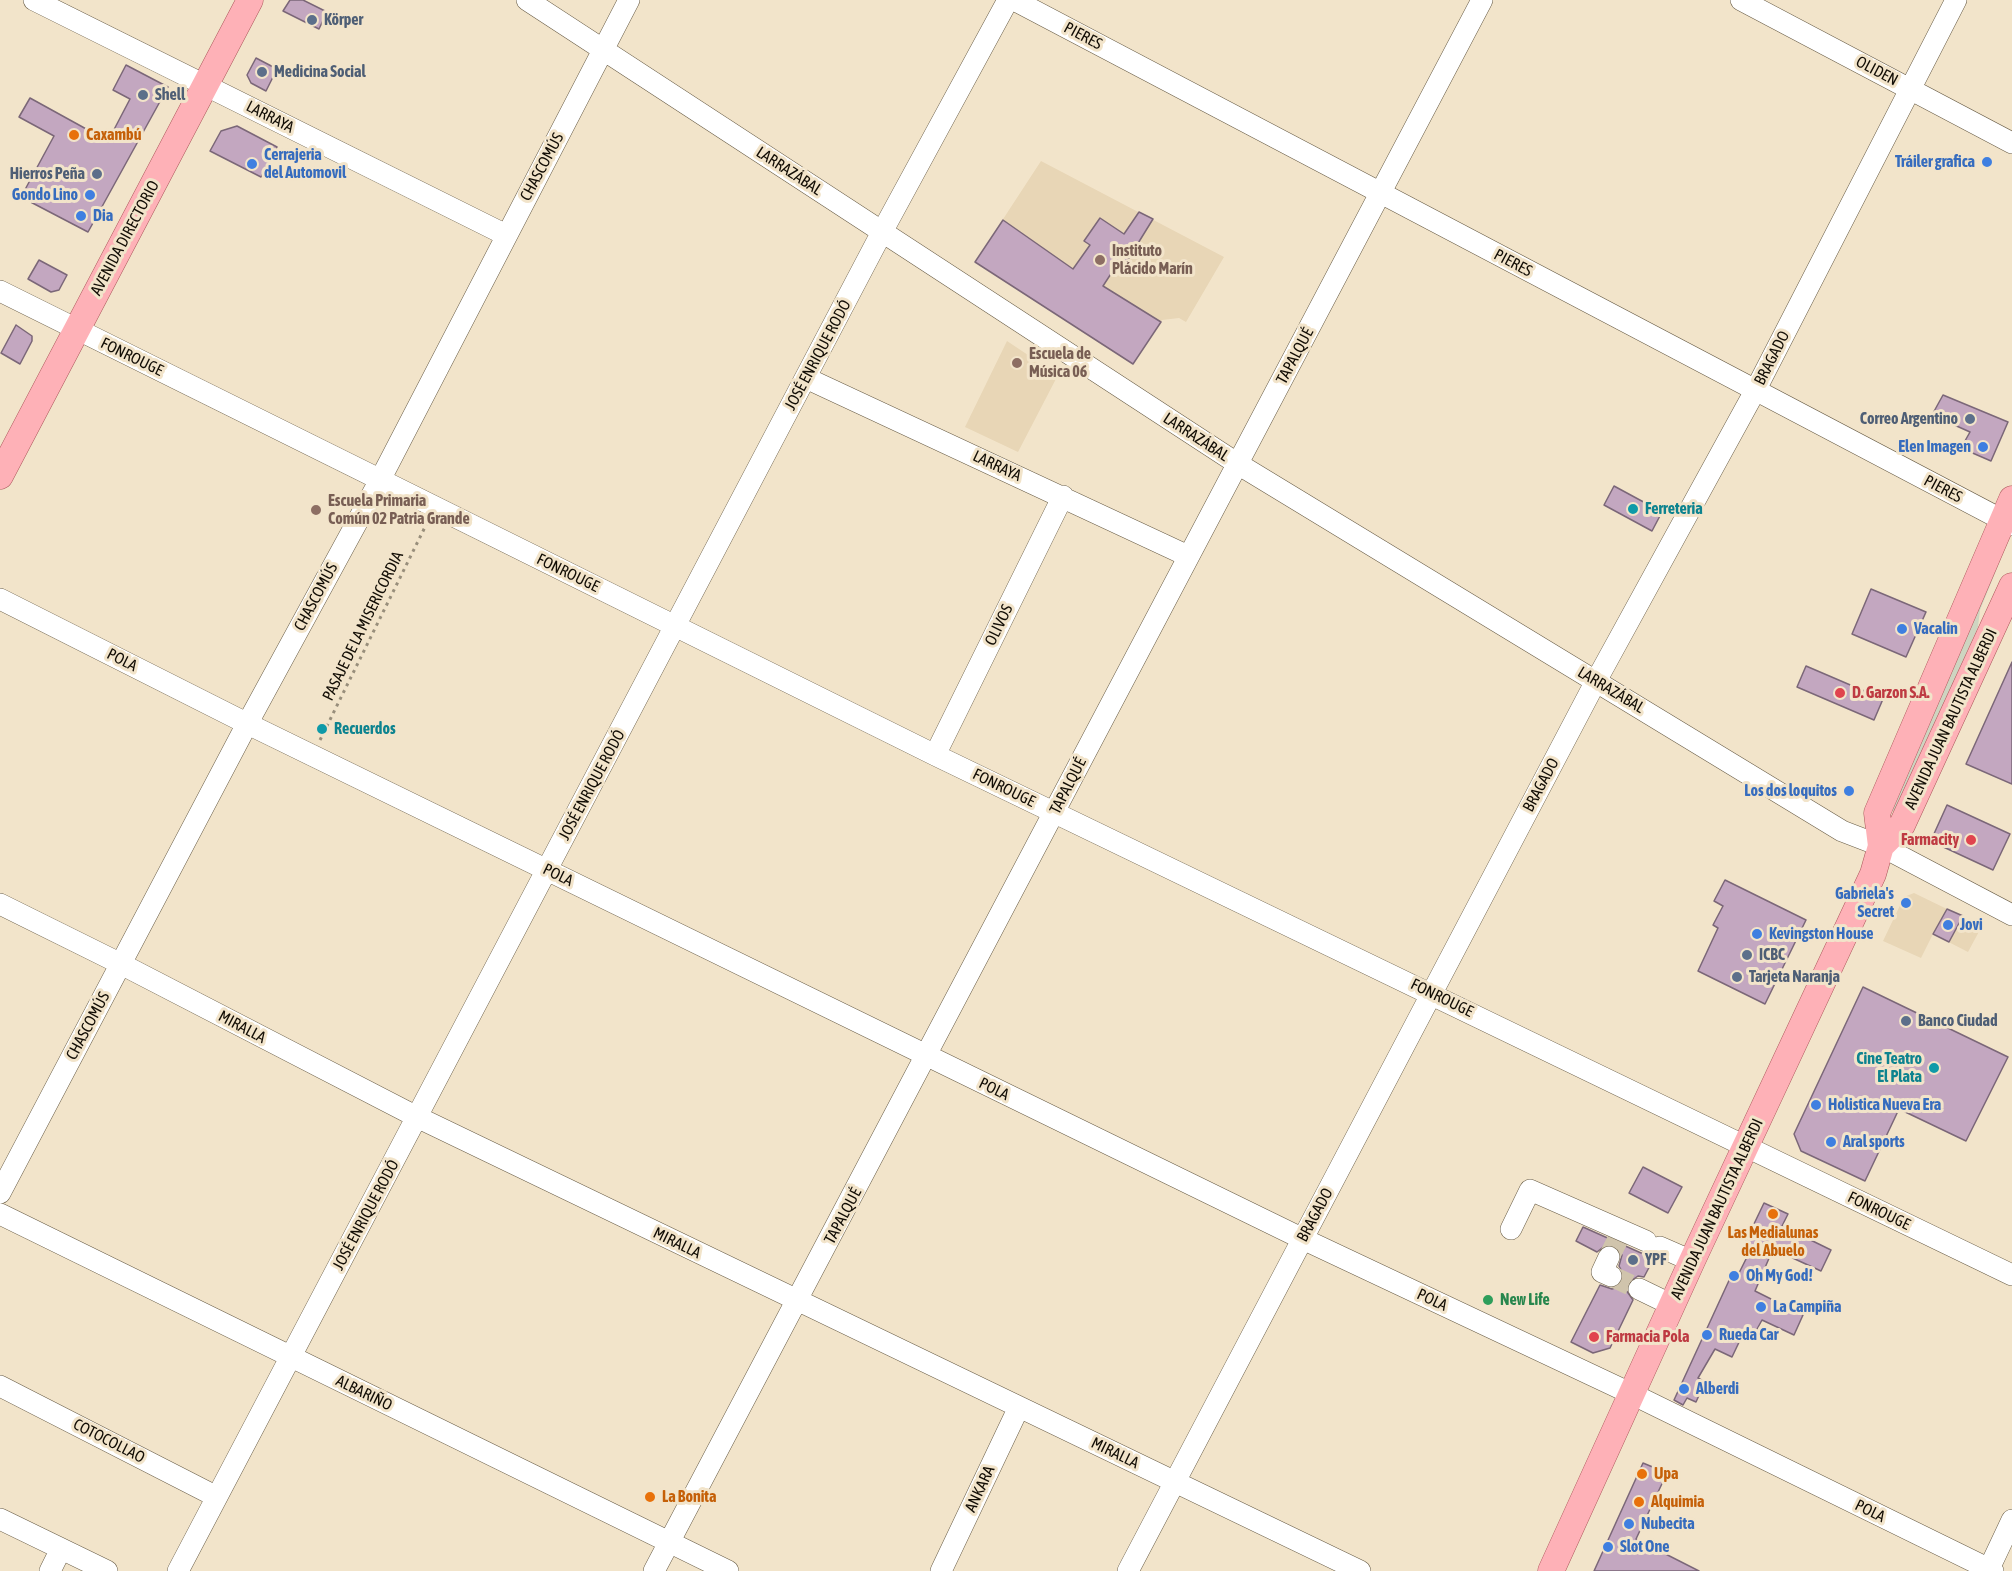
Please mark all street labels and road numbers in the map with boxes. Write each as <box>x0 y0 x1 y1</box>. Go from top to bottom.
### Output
street label: PIERES <box>1061 18 1105 54</box>
street label: OLIDEN <box>1853 52 1901 90</box>
street label: LARRAYA <box>243 97 297 137</box>
street label: CHASCOMÚS <box>516 130 568 204</box>
street label: LARRAZÁBAL <box>753 143 825 199</box>
street label: AVENIDA DIRECTORIO <box>87 177 163 299</box>
street label: PIERES <box>1491 245 1535 281</box>
street label: JOSÉ ENRIQUE RODÓ <box>781 297 855 413</box>
street label: TAPALQUÉ <box>1272 325 1318 387</box>
street label: BRAGADO <box>1750 328 1794 388</box>
street label: FONROUGE <box>98 334 166 380</box>
street label: LARRAZÁBAL <box>1160 409 1232 465</box>
street label: LARRAYA <box>970 446 1024 486</box>
street label: PIERES <box>1921 471 1965 507</box>
street label: PASAJE DE LA MISERICORDIA <box>319 548 407 704</box>
street label: FONROUGE <box>534 550 602 596</box>
street label: CHASCOMÚS <box>290 560 342 634</box>
street label: OLIVOS <box>981 601 1017 649</box>
street label: AVENIDA JUAN BAUTISTA ALBERDI <box>1901 626 2001 812</box>
street label: POLA <box>104 644 140 676</box>
street label: LARRAZÁBAL <box>1574 663 1648 717</box>
street label: JOSÉ ENRIQUE RODÓ <box>555 727 629 843</box>
street label: TAPALQUÉ <box>1046 755 1090 817</box>
street label: BRAGADO <box>1519 755 1563 815</box>
street label: FONROUGE <box>970 765 1038 811</box>
street label: POLA <box>540 860 576 890</box>
street label: FONROUGE <box>1408 975 1476 1021</box>
street label: CHASCOMÚS <box>62 989 114 1063</box>
street label: MIRALLA <box>215 1007 269 1047</box>
street label: POLA <box>976 1074 1012 1104</box>
street label: AVENIDA JUAN BAUTISTA ALBERDI <box>1667 1116 1767 1302</box>
street label: JOSÉ ENRIQUE RODÓ <box>329 1157 403 1273</box>
street label: TAPALQUÉ <box>820 1185 866 1247</box>
street label: BRAGADO <box>1293 1185 1337 1245</box>
street label: FONROUGE <box>1845 1188 1913 1234</box>
street label: MIRALLA <box>650 1223 704 1263</box>
street label: POLA <box>1414 1285 1450 1315</box>
street label: ALBARIÑO <box>333 1371 395 1415</box>
street label: COTOCOLLAO <box>70 1415 148 1467</box>
street label: MIRALLA <box>1088 1433 1142 1473</box>
street label: ANKARA <box>961 1463 999 1515</box>
street label: POLA <box>1852 1496 1888 1526</box>

